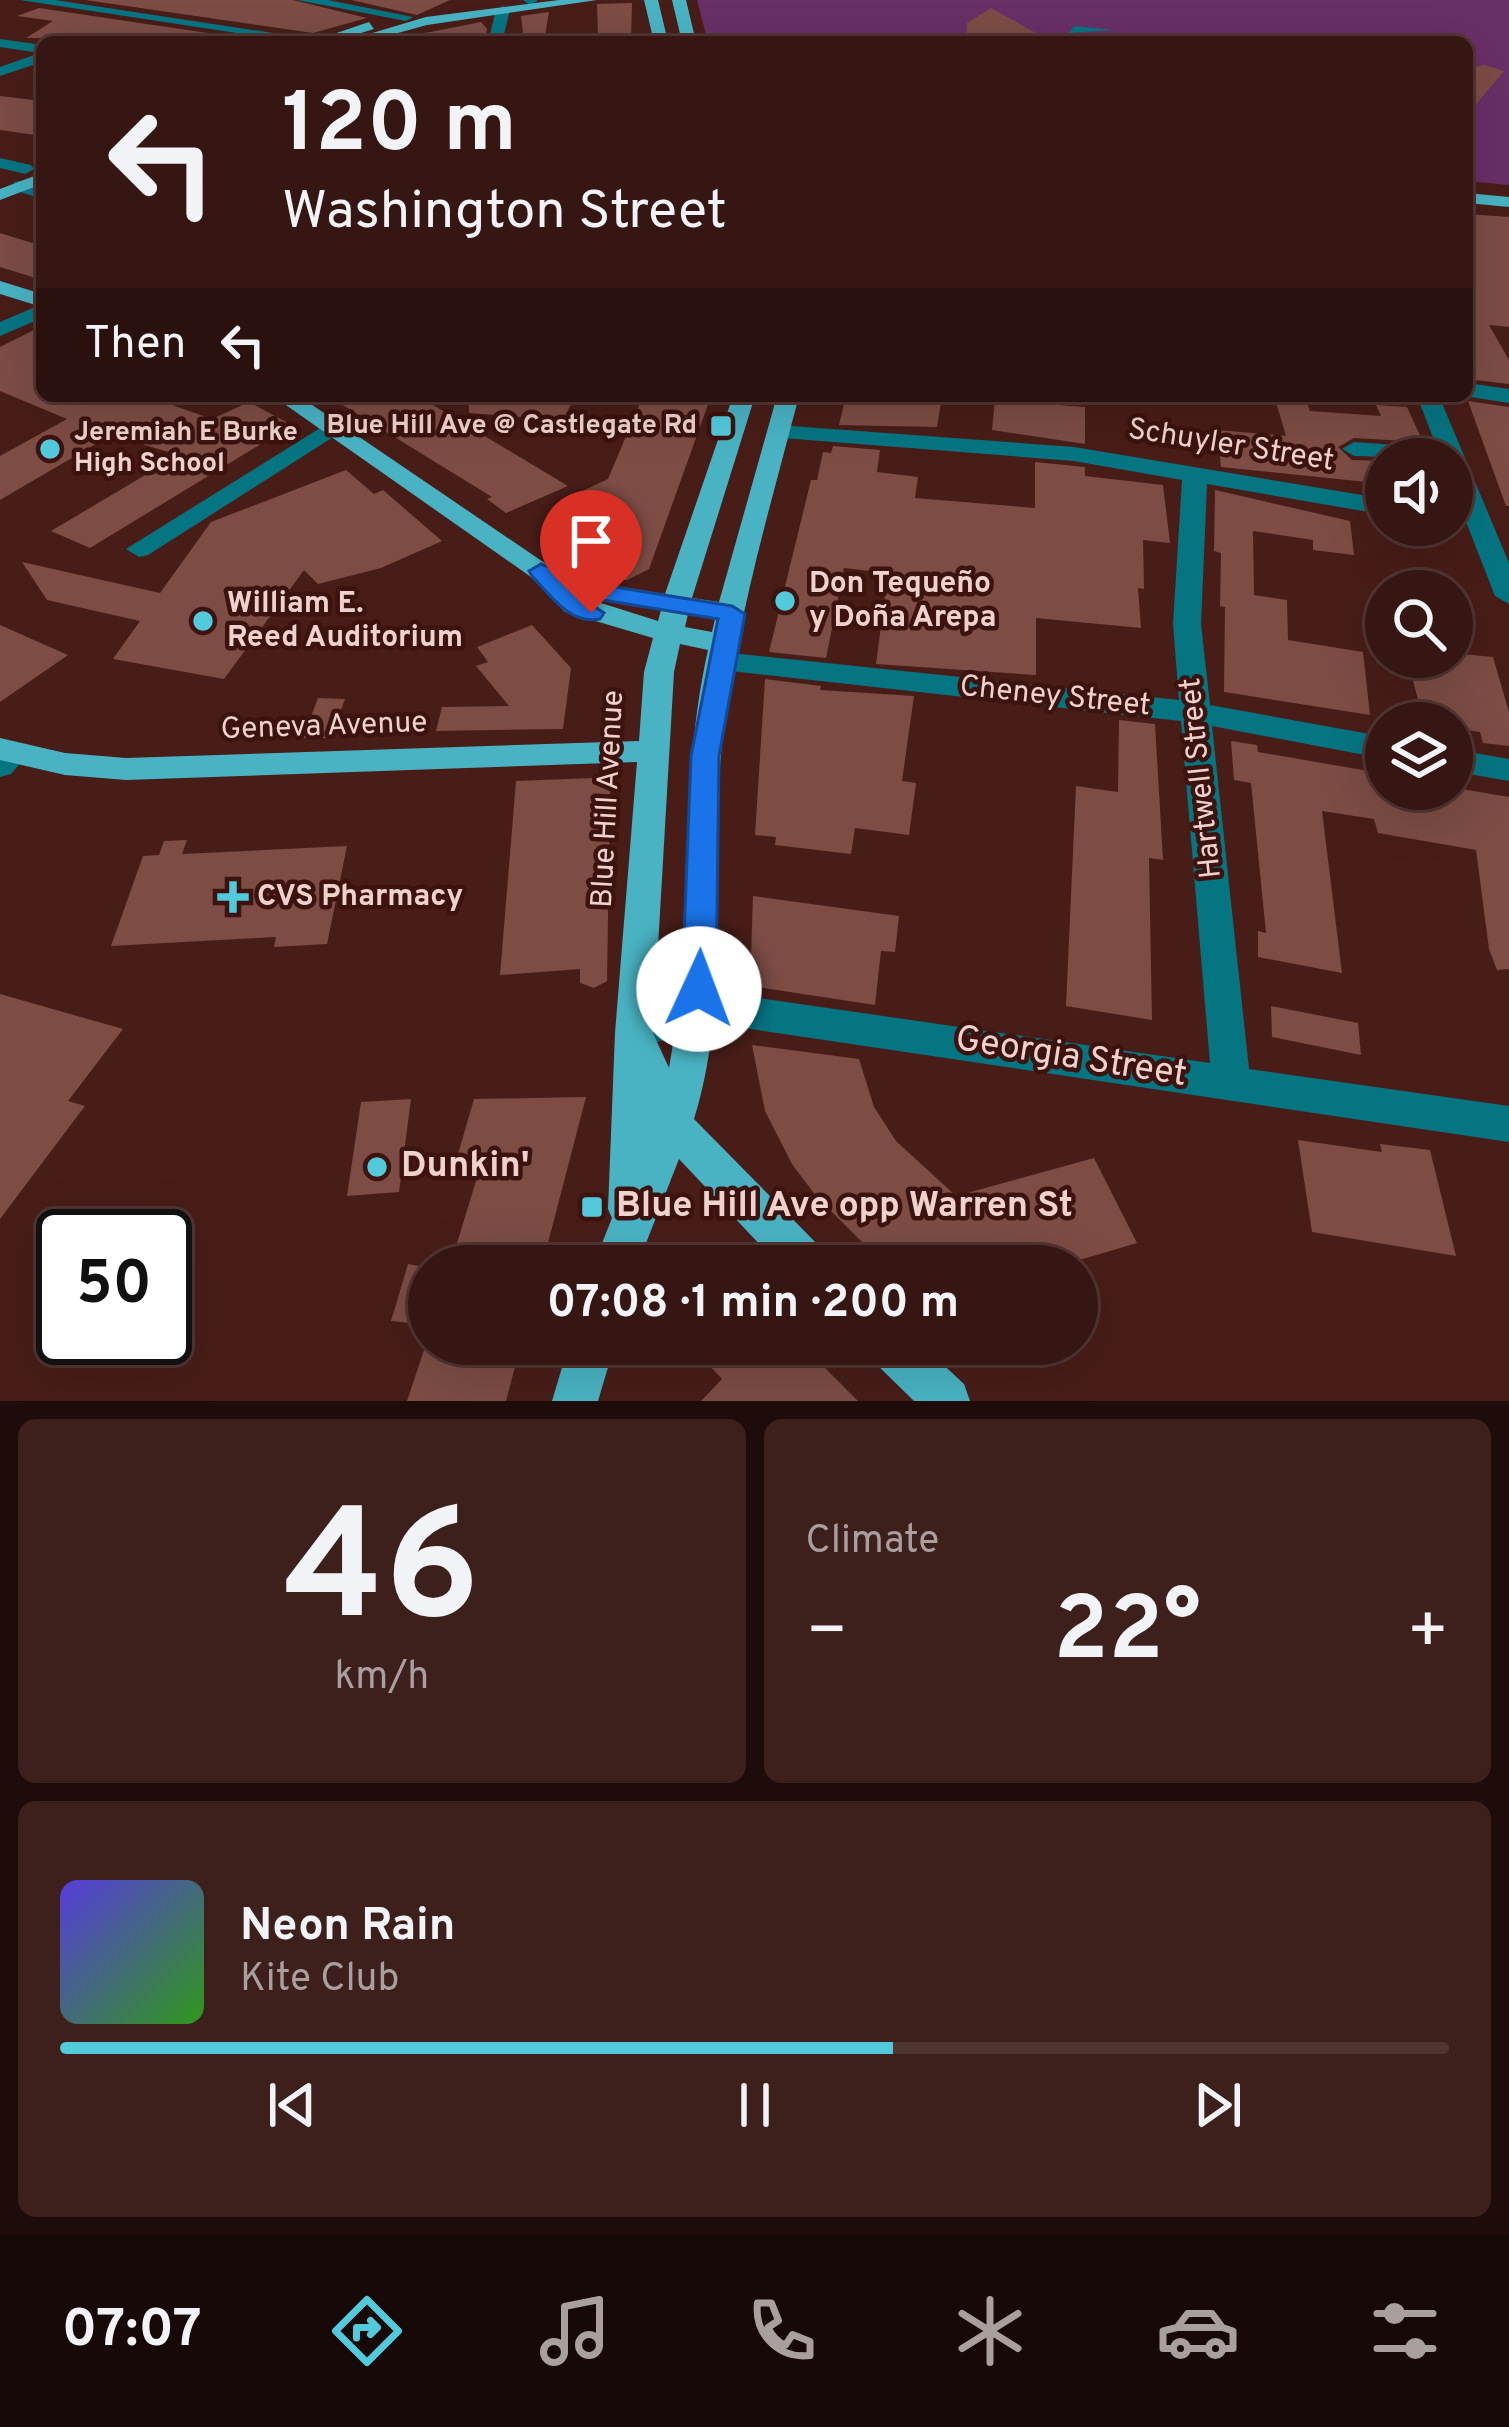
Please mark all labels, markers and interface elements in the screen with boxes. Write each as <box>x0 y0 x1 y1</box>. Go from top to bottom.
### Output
text: 120 m <box>282 75 517 181</box>
icon: left <box>84 84 240 240</box>
text: Washington Street <box>282 179 727 248</box>
icon: left <box>210 312 276 378</box>
text: Then <box>84 317 186 374</box>
place label: Blue Hill Ave @ Castlegate Rd <box>326 409 697 443</box>
street label: Schuyler Street <box>1125 411 1337 481</box>
marker: Blue Hill Ave @ Castlegate Rd <box>708 413 734 439</box>
place label: Jeremiah E Burke High School <box>74 416 298 481</box>
marker: Jeremiah E Burke High School <box>37 436 63 462</box>
map controls <box>1365 438 1473 810</box>
button: sound <box>1365 438 1473 546</box>
pin <box>540 490 642 613</box>
icon: arrive <box>558 508 624 574</box>
place label: Don Tequeño y Doña Arepa <box>809 566 996 637</box>
button: search <box>1365 570 1473 678</box>
place label: William E. Reed Auditorium <box>227 586 463 657</box>
marker: Don Tequeño y Doña Arepa <box>772 588 798 614</box>
marker: William E. Reed Auditorium <box>190 608 216 634</box>
street label: Cheney Street <box>958 669 1152 725</box>
street label: Hartwell Street <box>1173 676 1231 880</box>
street label: Blue Hill Avenue <box>585 689 633 909</box>
button: layers <box>1365 702 1473 810</box>
street label: Geneva Avenue <box>220 705 428 749</box>
place label: CVS Pharmacy <box>257 879 463 916</box>
marker: CVS Pharmacy <box>220 884 246 910</box>
position arrow <box>636 926 762 1052</box>
street label: Georgia Street <box>952 1017 1190 1099</box>
place label: Dunkin' <box>401 1144 530 1190</box>
marker: Dunkin' <box>364 1154 390 1180</box>
place label: Blue Hill Ave opp Warren St <box>616 1184 1073 1230</box>
marker: Blue Hill Ave opp Warren St <box>579 1194 605 1220</box>
speed limit sign: 50 <box>36 1209 192 1365</box>
text: 07:08 · 1 min · 200 m <box>547 1276 959 1333</box>
text: 46 <box>284 1477 480 1675</box>
text: Climate <box>806 1518 939 1567</box>
text: 22° <box>1053 1578 1201 1691</box>
text: − <box>806 1593 848 1676</box>
text: + <box>1406 1593 1449 1676</box>
text: km/h <box>334 1654 429 1703</box>
text: Neon Rain <box>240 1899 456 1956</box>
text: Kite Club <box>240 1956 399 2005</box>
icon: previous <box>259 2072 325 2138</box>
icon: pause <box>722 2072 788 2138</box>
icon: next <box>1185 2072 1251 2138</box>
icon: directions <box>325 2289 409 2373</box>
icon: music <box>533 2289 617 2373</box>
icon: phone <box>740 2289 824 2373</box>
icon: climate <box>948 2289 1032 2373</box>
icon: car <box>1156 2289 1240 2373</box>
icon: filters <box>1363 2289 1447 2373</box>
text: 07:07 <box>62 2297 202 2366</box>

